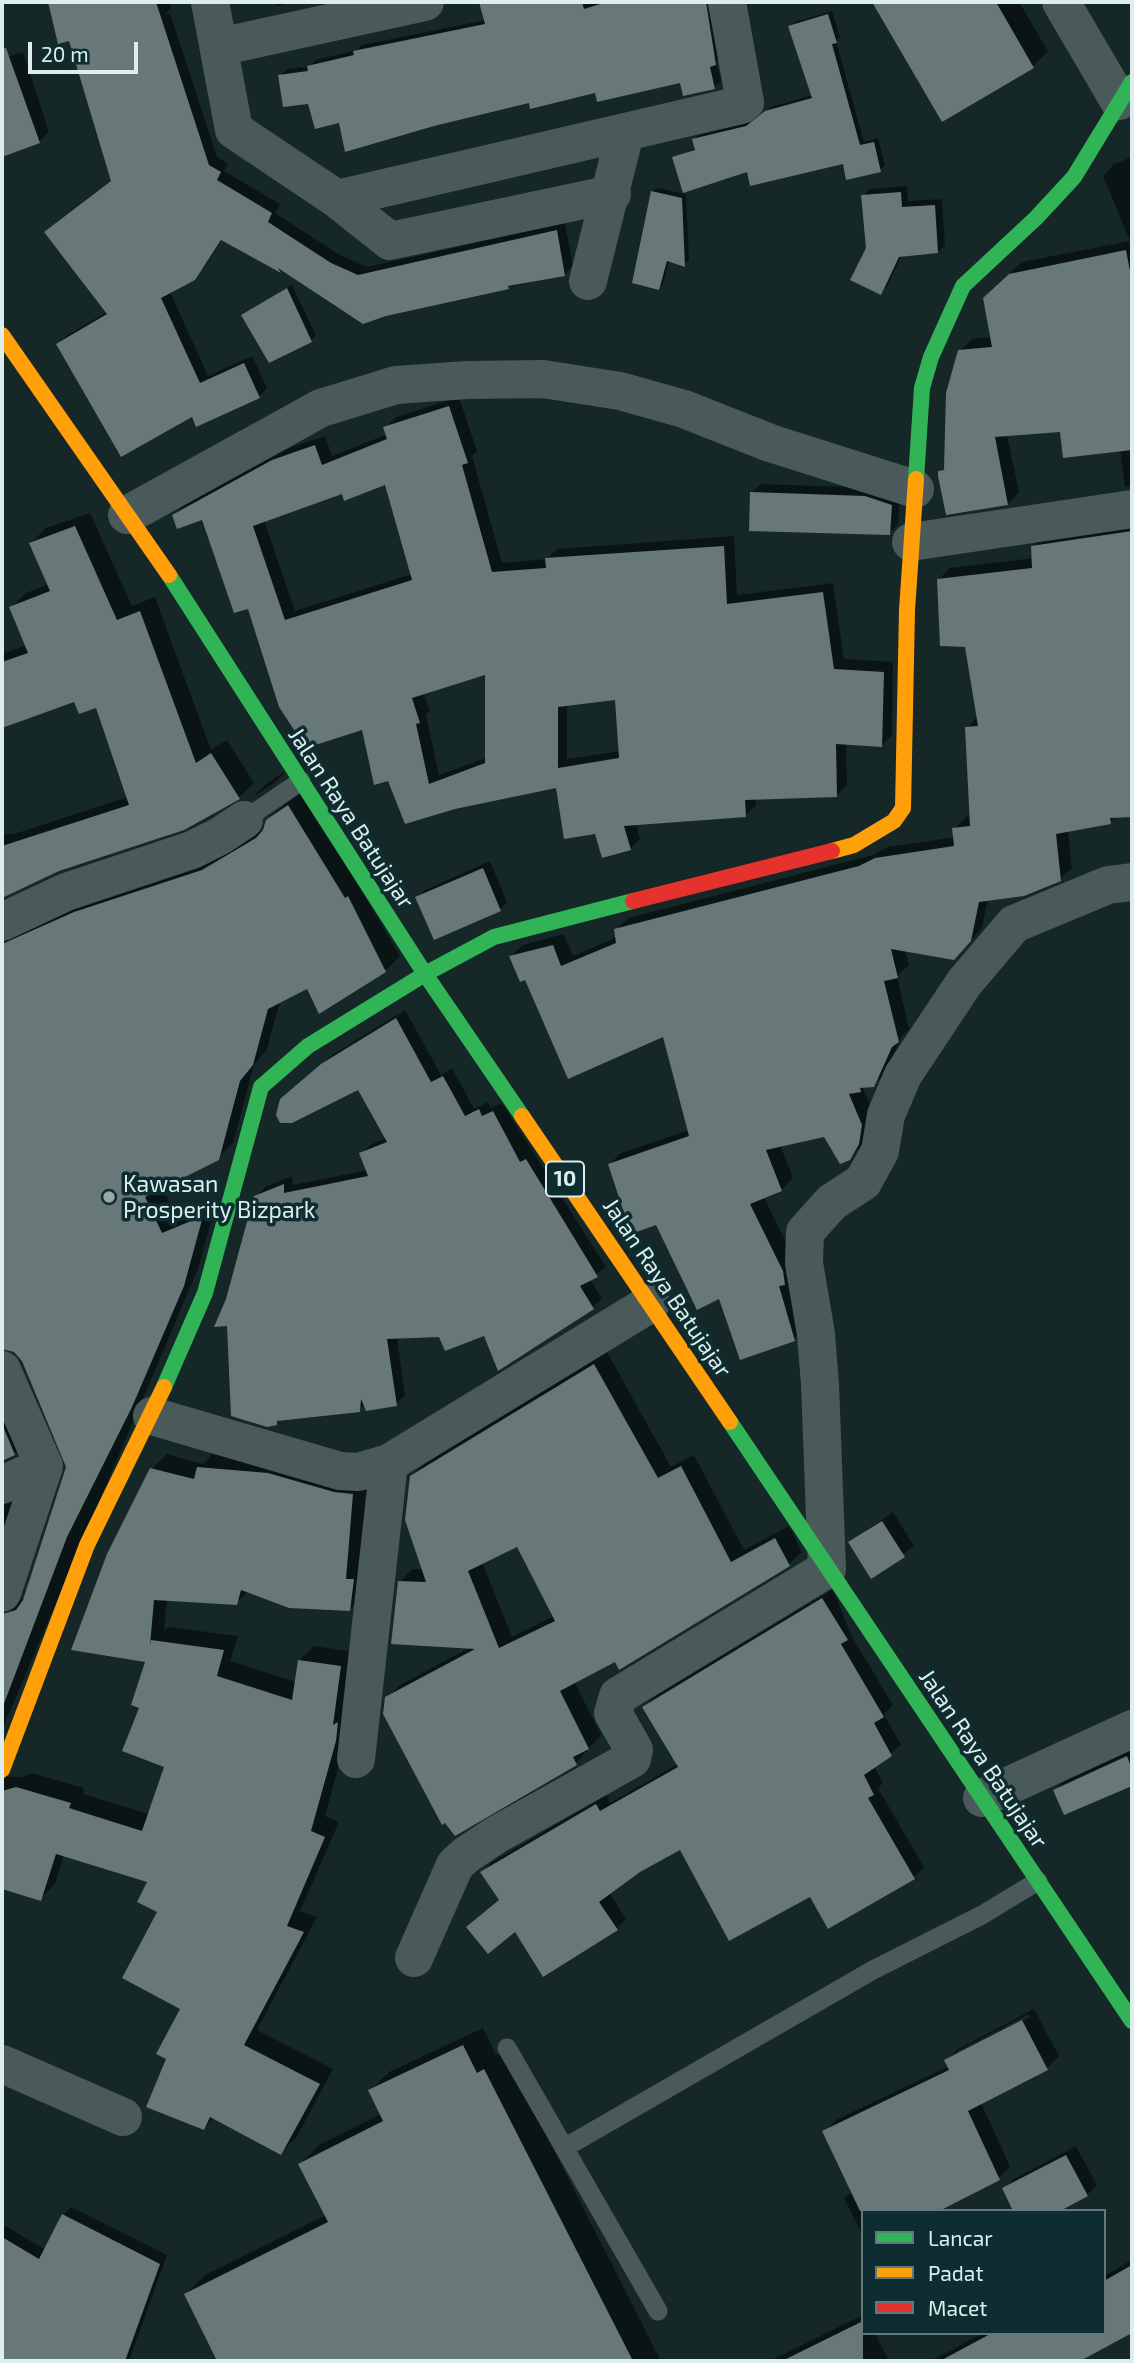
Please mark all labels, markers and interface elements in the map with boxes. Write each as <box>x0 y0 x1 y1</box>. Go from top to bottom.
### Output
scale bar <box>32 28 142 72</box>
text: 20 m <box>41 41 89 66</box>
street label: Jalan Raya Batujajar <box>282 723 420 913</box>
road number: 10 <box>546 1162 584 1196</box>
place label: Kawasan Prosperity Bizpark <box>123 1170 316 1224</box>
marker: Kawasan Prosperity Bizpark <box>101 1189 117 1205</box>
street label: Jalan Raya Batujajar <box>597 1193 737 1383</box>
street label: Jalan Raya Batujajar <box>913 1664 1053 1854</box>
legend <box>861 2209 1106 2335</box>
text: Lancar <box>928 2225 993 2250</box>
text: Padat <box>928 2260 983 2285</box>
text: Macet <box>928 2295 987 2320</box>

